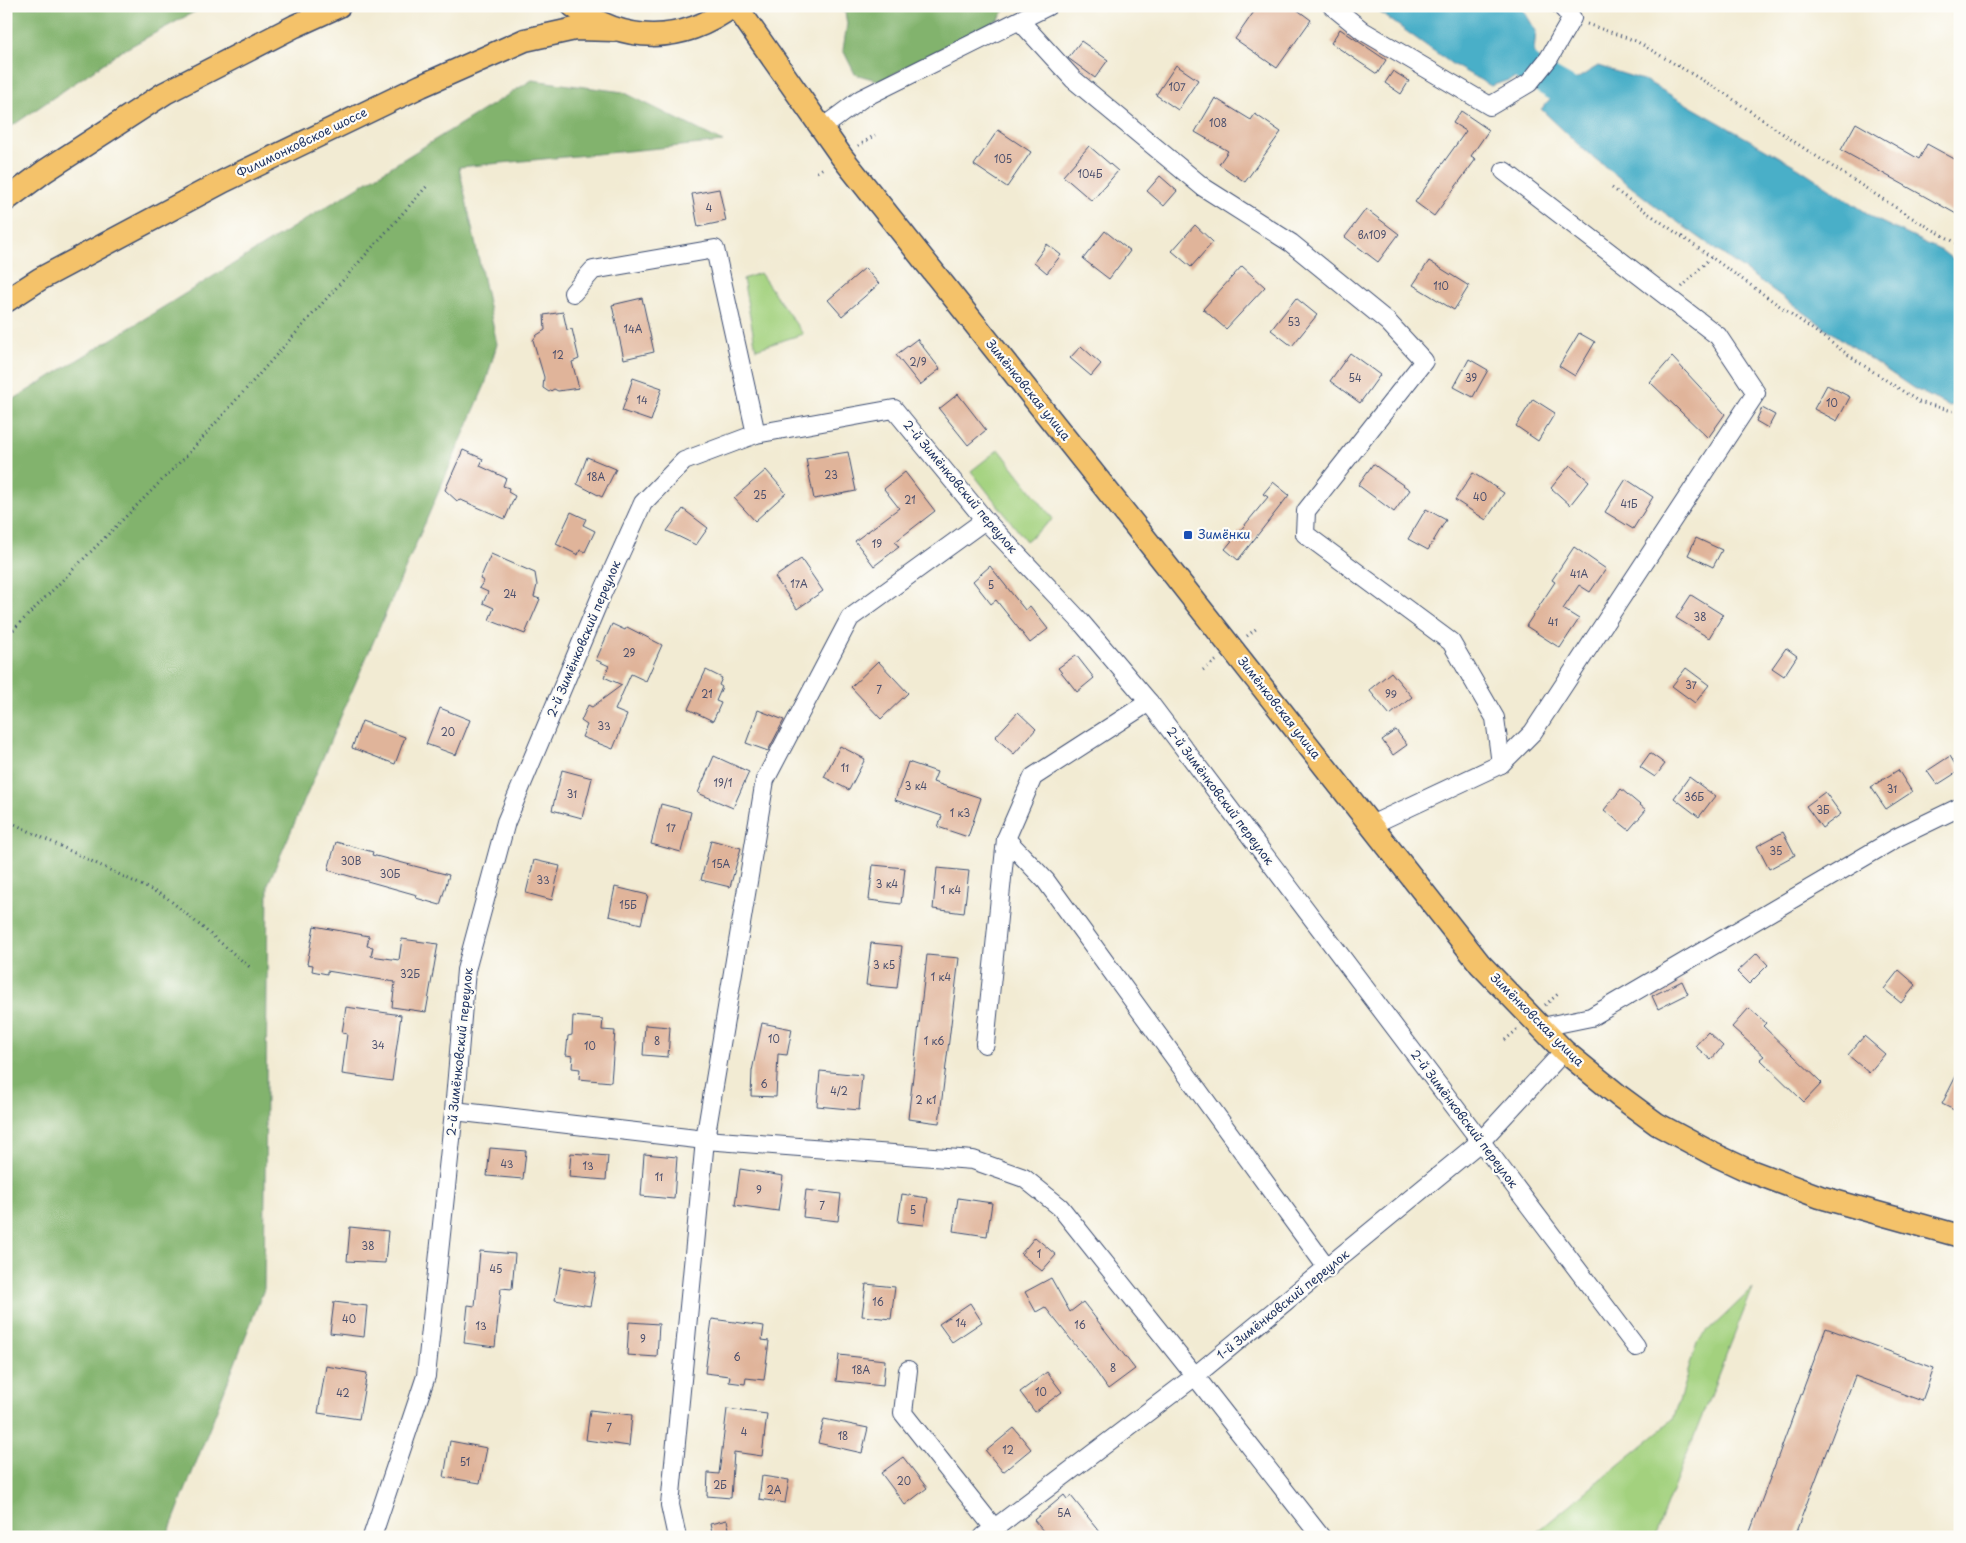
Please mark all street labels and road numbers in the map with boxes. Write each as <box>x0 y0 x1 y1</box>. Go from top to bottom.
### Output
street label: Филимонковское шоссе <box>233 103 370 182</box>
street label: Зимёнковская улица <box>982 335 1076 444</box>
street label: 2-й Зимёнковский переулок <box>900 416 1023 558</box>
street label: 2-й Зимёнковский переулок <box>542 557 625 720</box>
street label: Зимёнковская улица <box>1234 652 1326 763</box>
street label: 2-й Зимёнковский переулок <box>1163 722 1279 869</box>
street label: 2-й Зимёнковский переулок <box>441 966 477 1137</box>
street label: Зимёнковская улица <box>1487 969 1589 1070</box>
street label: 2-й Зимёнковский переулок <box>1407 1045 1523 1192</box>
street label: 1-й Зимёнковский переулок <box>1212 1244 1353 1363</box>

